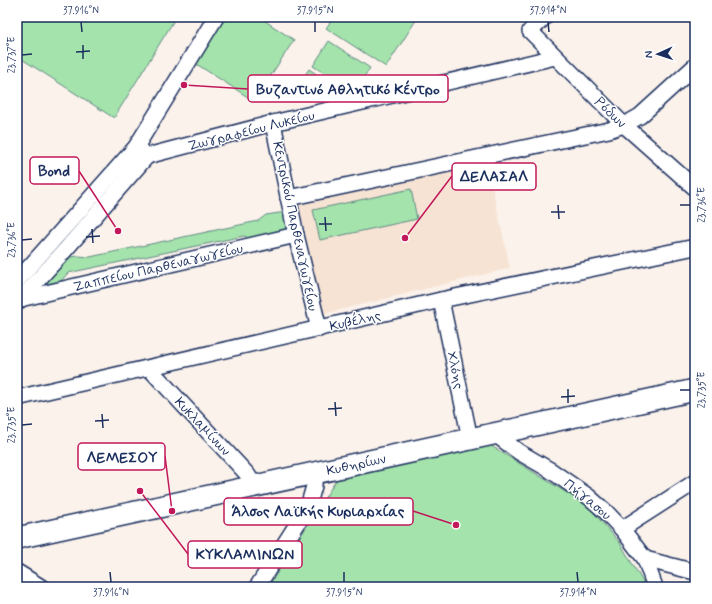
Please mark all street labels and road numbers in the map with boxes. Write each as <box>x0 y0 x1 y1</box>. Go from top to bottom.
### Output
street label: Ρόδων <box>591 93 630 132</box>
street label: Ζωγραφείου Λυκείου <box>186 107 316 155</box>
street label: Κεντρικού Παρθεναγωγείου <box>268 140 322 313</box>
street label: Ζαππείου Παρθεναγωγείου <box>72 240 245 296</box>
street label: Κυβέλης <box>328 305 383 336</box>
street label: Χλόης <box>442 350 468 391</box>
street label: Κυκλαμίνων <box>170 393 234 460</box>
street label: Κυθηρίων <box>325 450 388 480</box>
street label: Πήγασου <box>560 475 615 524</box>

